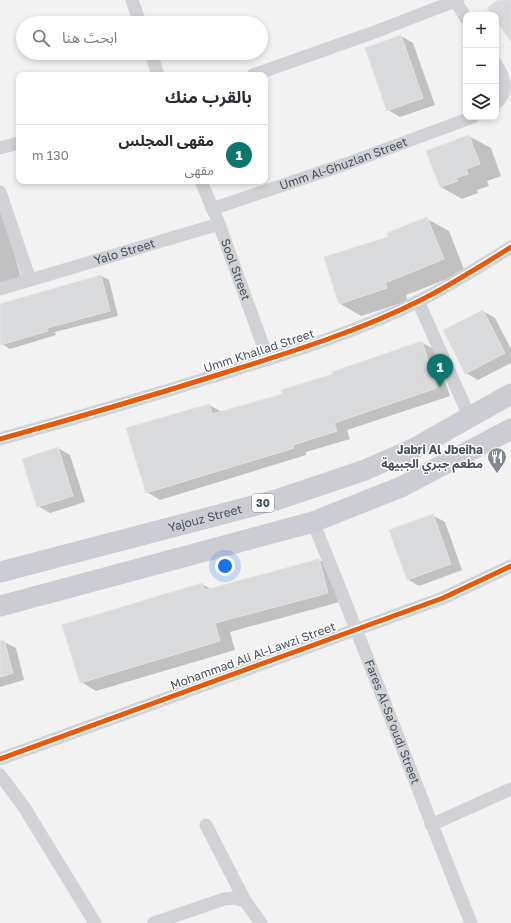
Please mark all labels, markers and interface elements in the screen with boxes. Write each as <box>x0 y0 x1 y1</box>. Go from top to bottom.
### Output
map controls <box>463 12 499 120</box>
button: + <box>463 12 499 48</box>
search box <box>16 16 268 60</box>
icon: search <box>30 27 52 49</box>
text: ابحث هنا <box>62 28 117 46</box>
button: − <box>463 48 499 84</box>
button: layers <box>463 84 499 120</box>
text: بالقرب منك <box>165 86 252 107</box>
text: مقهى المجلس <box>119 131 214 149</box>
street label: Umm Al-Ghuzlan Street <box>277 134 410 193</box>
text: 130 m <box>32 147 69 163</box>
text: 1 <box>236 147 242 163</box>
text: مقهى <box>185 162 214 178</box>
street label: Yalo Street <box>92 235 157 268</box>
street label: Sool Street <box>218 236 254 302</box>
street label: Umm Khallad Street <box>201 325 316 376</box>
pin: 1 <box>427 354 453 387</box>
place label: Jabri Al Jbeiha مطعم جبري الجبيهة <box>381 442 483 474</box>
restaurant icon: Jabri Al Jbeiha مطعم جبري الجبيهة <box>486 446 508 474</box>
road number: 30 <box>252 494 274 512</box>
street label: Yajouz Street <box>166 501 244 535</box>
your location <box>215 556 235 576</box>
street label: Mohammad Ali Al-Lawzi Street <box>168 619 338 692</box>
street label: Fares Al-Sa’oudi Street <box>362 657 423 786</box>

